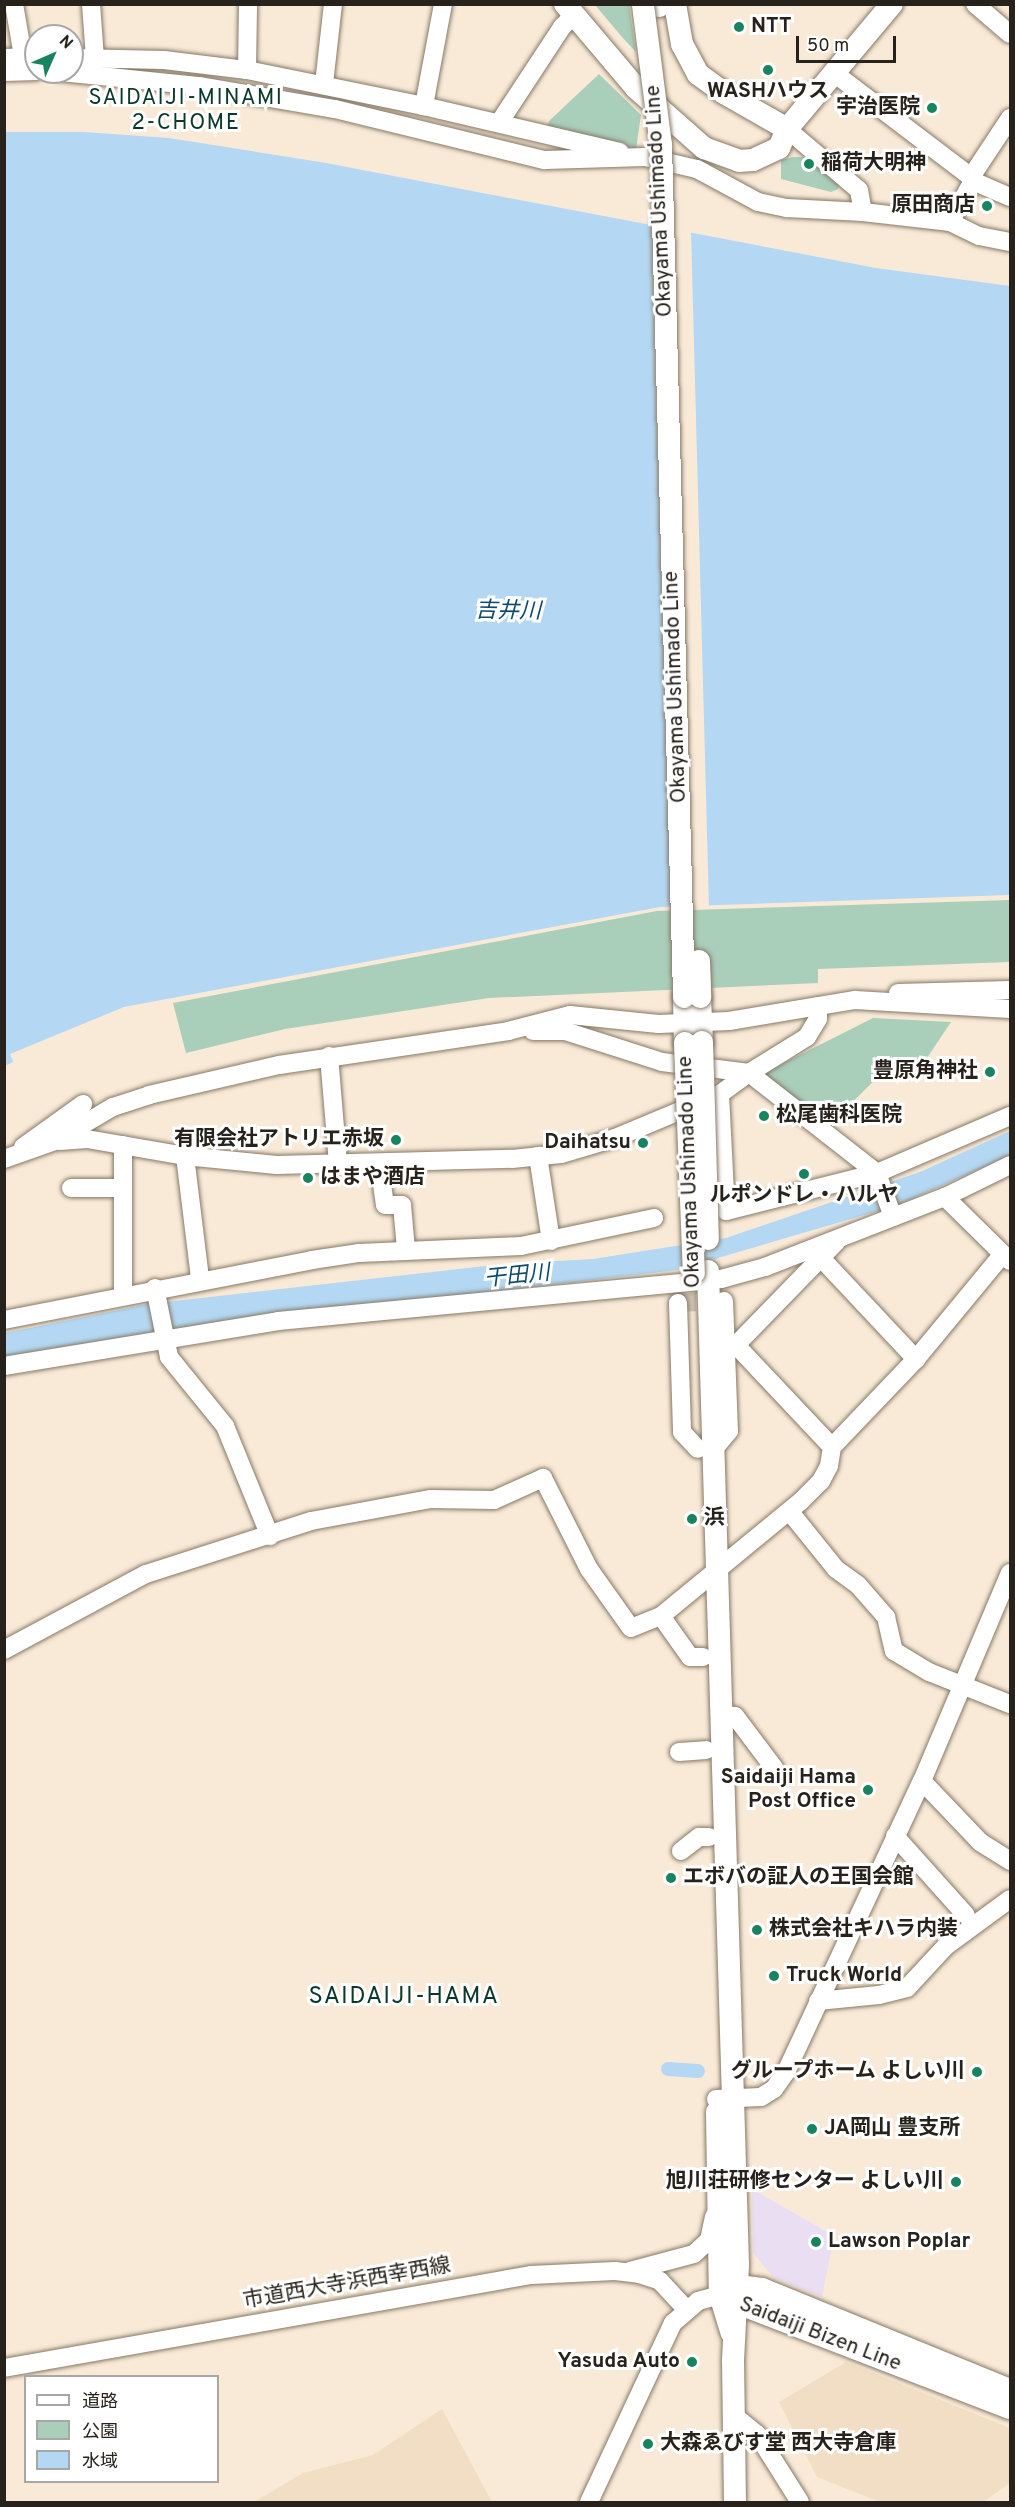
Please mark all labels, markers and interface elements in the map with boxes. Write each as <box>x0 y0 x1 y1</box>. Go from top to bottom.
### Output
place label: NTT <box>751 14 792 40</box>
marker: NTT <box>732 20 746 34</box>
north arrow <box>24 24 84 84</box>
scale bar <box>799 24 900 62</box>
text: N <box>54 32 76 54</box>
text: 50 m <box>807 35 849 58</box>
marker: WASHハウス <box>761 63 775 77</box>
place label: WASHハウス <box>707 79 829 105</box>
street label: Okayama Ushimado Line <box>641 84 679 318</box>
district label: SAIDAIJI-MINAMI 2-CHOME <box>88 85 284 136</box>
place label: 宇治医院 <box>836 95 920 121</box>
marker: 宇治医院 <box>925 101 939 115</box>
place label: 稲荷大明神 <box>821 151 926 177</box>
marker: 稲荷大明神 <box>802 157 816 171</box>
place label: 原田商店 <box>891 193 975 219</box>
marker: 原田商店 <box>980 199 994 213</box>
street label: Okayama Ushimado Line <box>659 570 693 804</box>
water label: 吉井川 <box>475 598 541 626</box>
street label: Okayama Ushimado Line <box>673 1055 707 1289</box>
place label: 豊原角神社 <box>873 1059 978 1085</box>
marker: 豊原角神社 <box>983 1065 997 1079</box>
place label: 松尾歯科医院 <box>776 1103 902 1129</box>
marker: 松尾歯科医院 <box>757 1109 771 1123</box>
place label: 有限会社アトリエ赤坂 <box>174 1127 384 1153</box>
place label: Daihatsu <box>544 1130 631 1156</box>
marker: 有限会社アトリエ赤坂 <box>389 1133 403 1147</box>
marker: Daihatsu <box>636 1136 650 1150</box>
place label: はまや酒店 <box>320 1165 425 1191</box>
marker: ルポンドレ・ハルヤ <box>797 1167 811 1181</box>
marker: はまや酒店 <box>301 1171 315 1185</box>
place label: ルポンドレ・ハルヤ <box>710 1183 898 1209</box>
water label: 干田川 <box>483 1260 551 1294</box>
place label: 浜 <box>704 1506 725 1532</box>
marker: 浜 <box>685 1512 699 1526</box>
place label: Saidaiji Hama Post Office <box>721 1765 856 1815</box>
marker: Saidaiji Hama Post Office <box>861 1783 875 1797</box>
place label: エボバの証人の王国会館 <box>683 1865 914 1891</box>
marker: エボバの証人の王国会館 <box>664 1871 678 1885</box>
place label: 株式会社キハラ内装 <box>769 1917 958 1943</box>
marker: 株式会社キハラ内装 <box>750 1923 764 1937</box>
place label: Truck World <box>786 1963 902 1989</box>
marker: Truck World <box>767 1969 781 1983</box>
district label: SAIDAIJI-HAMA <box>309 1984 499 2012</box>
place label: グループホーム よしい川 <box>729 2059 965 2085</box>
marker: グループホーム よしい川 <box>970 2065 984 2079</box>
place label: JA岡山 豊支所 <box>824 2116 960 2142</box>
marker: JA岡山 豊支所 <box>805 2122 819 2136</box>
place label: 旭川荘研修センター よしい川 <box>666 2169 944 2195</box>
marker: 旭川荘研修センター よしい川 <box>949 2175 963 2189</box>
place label: Lawson Poplar <box>828 2229 970 2255</box>
marker: Lawson Poplar <box>809 2235 823 2249</box>
street label: 市道西大寺浜西幸西線 <box>241 2253 453 2315</box>
street label: Saidaiji Bizen Line <box>735 2292 905 2378</box>
place label: Yasuda Auto <box>557 2349 680 2375</box>
marker: Yasuda Auto <box>685 2355 699 2369</box>
legend <box>24 2375 219 2483</box>
text: 道路 <box>82 2391 118 2414</box>
text: 公園 <box>82 2421 118 2444</box>
place label: 大森ゑびす堂 西大寺倉庫 <box>660 2431 896 2457</box>
marker: 大森ゑびす堂 西大寺倉庫 <box>641 2437 655 2451</box>
text: 水域 <box>82 2451 118 2474</box>

